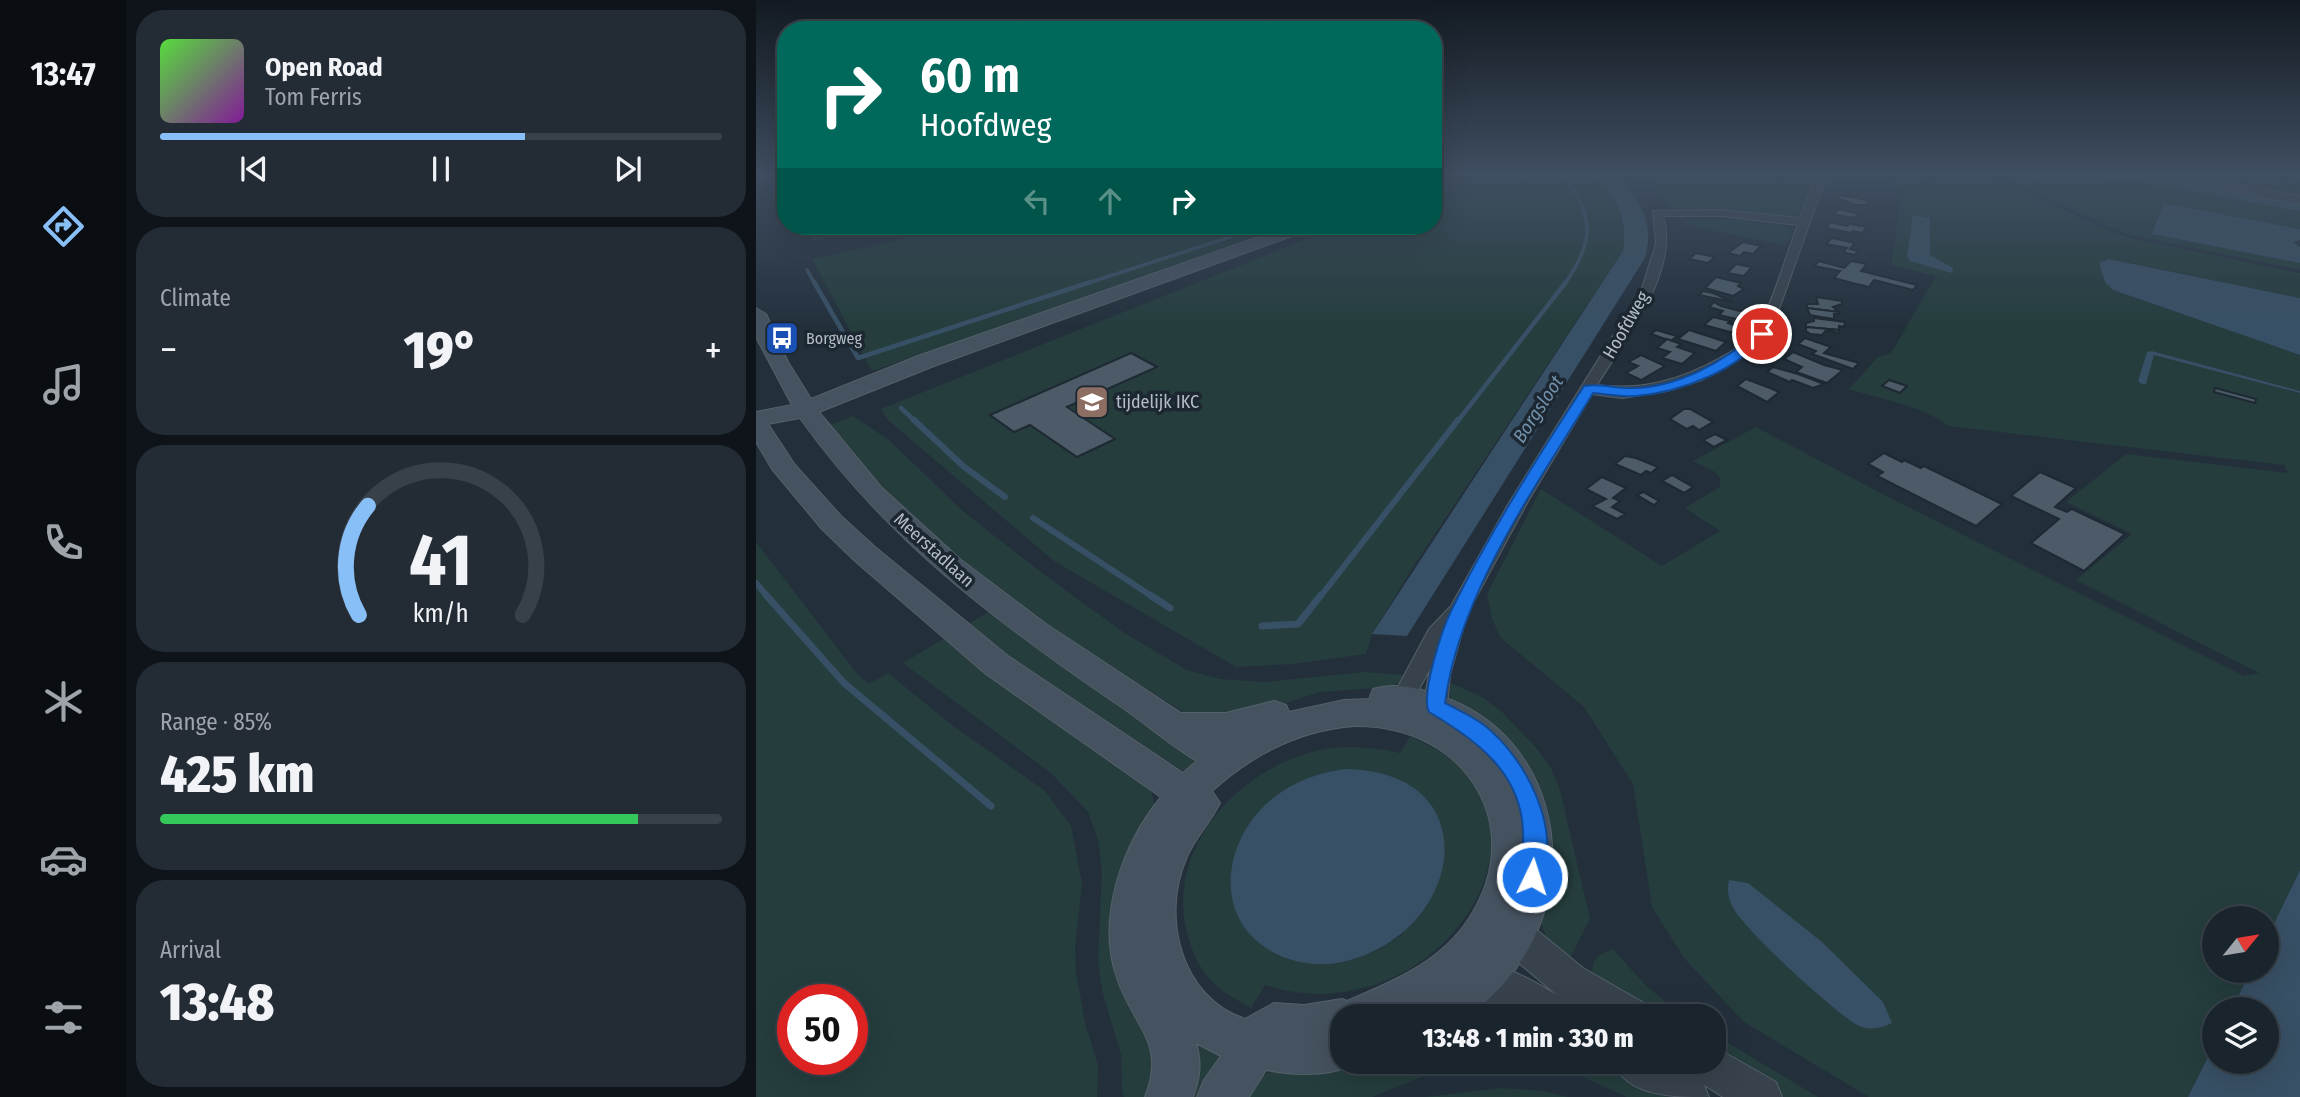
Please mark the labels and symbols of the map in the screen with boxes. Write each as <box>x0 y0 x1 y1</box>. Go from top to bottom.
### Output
street label: Hoofdweg <box>1598 287 1654 363</box>
pin <box>1732 304 1792 364</box>
bus stop icon: Borgweg <box>763 319 801 357</box>
place label: Borgweg <box>806 329 862 348</box>
water label: Borgsloot <box>1508 370 1569 447</box>
school or university icon: tijdelijk IKC <box>1073 383 1111 421</box>
place label: tijdelijk IKC <box>1116 391 1199 413</box>
street label: Meerstadlaan <box>889 508 979 592</box>
position arrow <box>1495 840 1569 914</box>
north arrow <box>2202 906 2278 984</box>
speed limit sign: 50 <box>777 984 868 1075</box>

